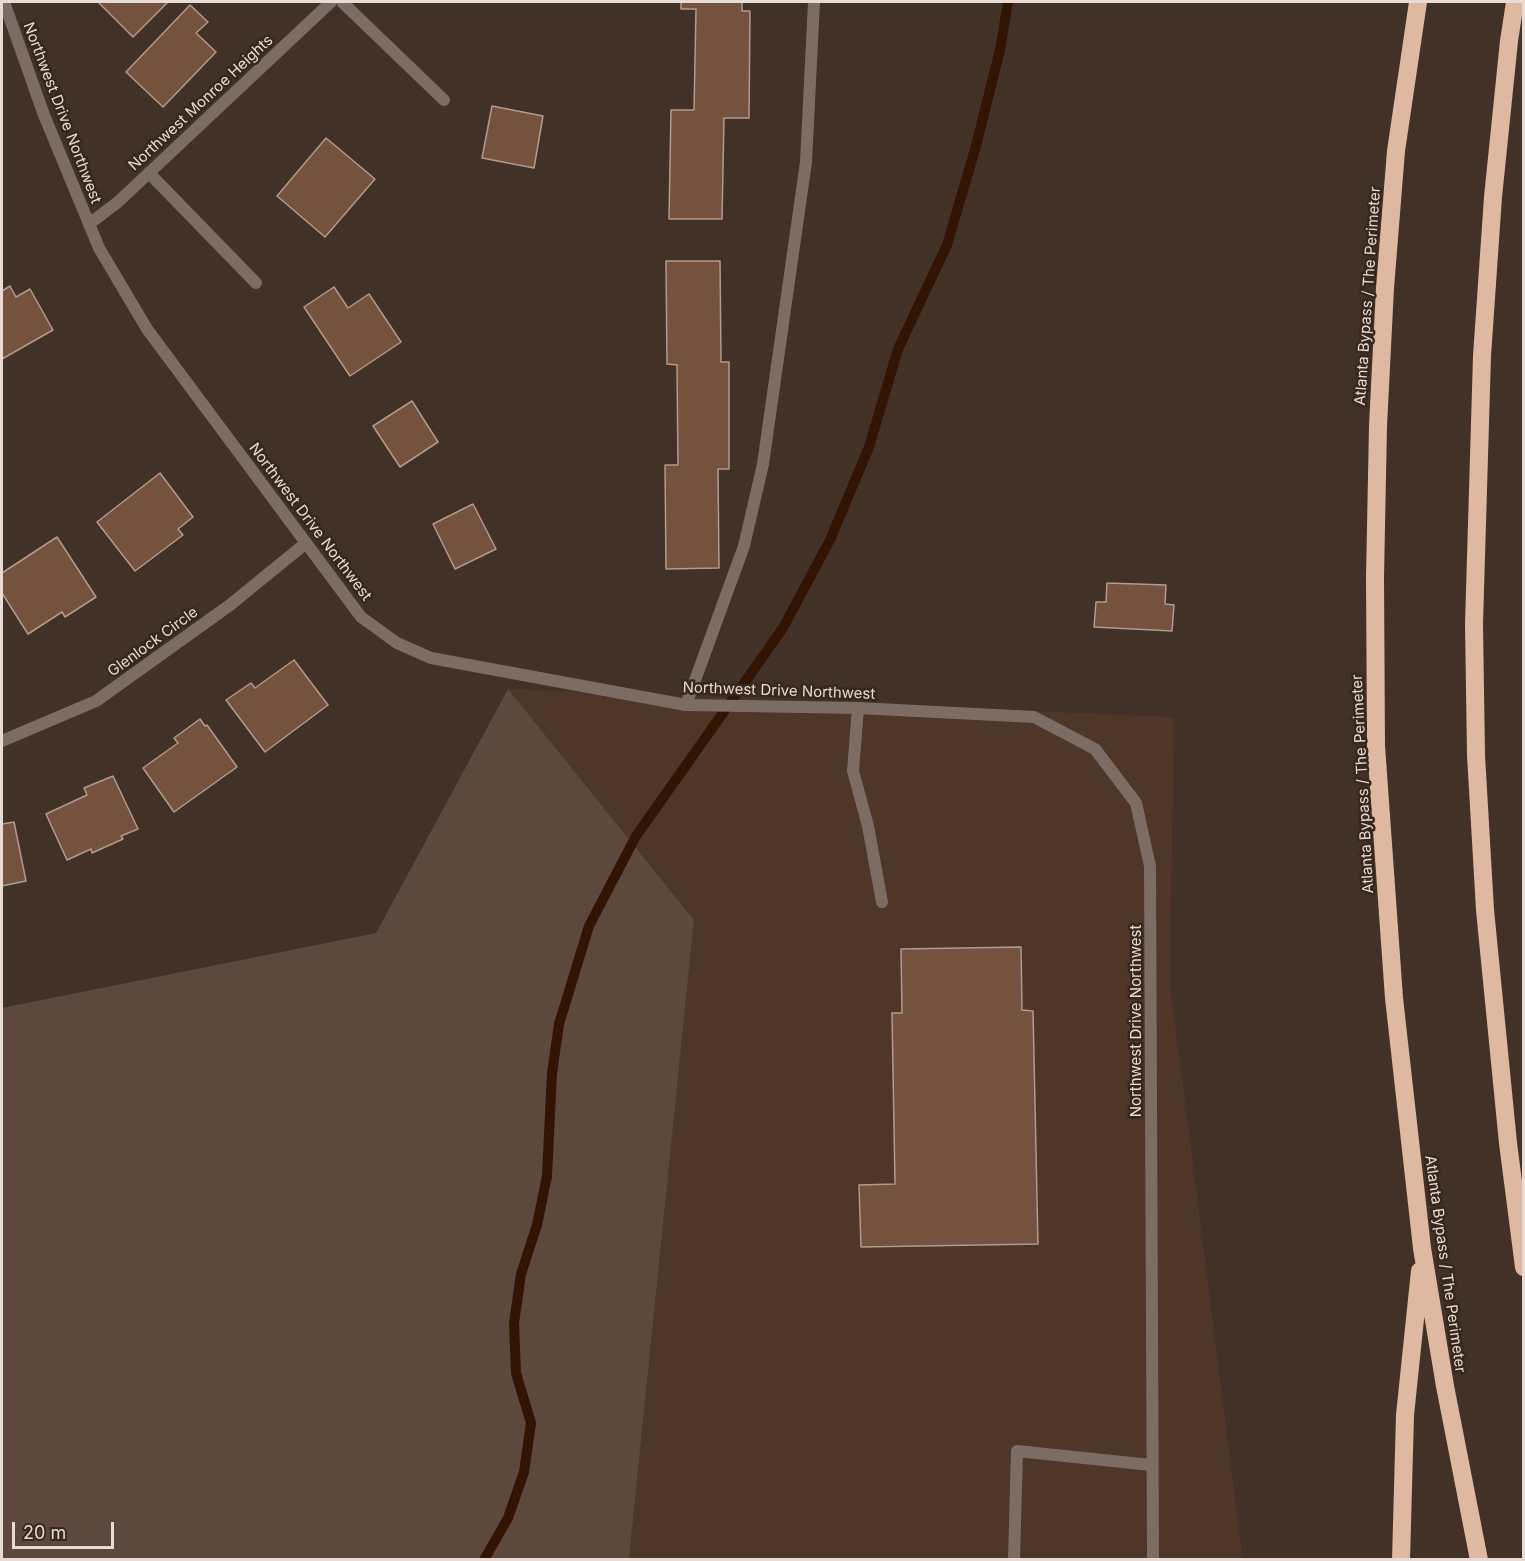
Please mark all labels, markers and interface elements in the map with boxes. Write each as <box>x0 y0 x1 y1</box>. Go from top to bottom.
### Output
street label: Northwest Drive Northwest <box>19 20 105 206</box>
street label: Northwest Monroe Heights <box>125 31 277 175</box>
street label: Atlanta Bypass / The Perimeter <box>1351 186 1385 406</box>
street label: Northwest Drive Northwest <box>245 440 375 604</box>
street label: Glenlock Circle <box>104 603 202 681</box>
street label: Atlanta Bypass / The Perimeter <box>1348 674 1378 894</box>
street label: Northwest Drive Northwest <box>682 679 876 703</box>
street label: Northwest Drive Northwest <box>1127 925 1145 1117</box>
street label: Atlanta Bypass / The Perimeter <box>1421 1154 1469 1374</box>
scale bar <box>15 1510 117 1548</box>
text: 20 m <box>23 1522 66 1543</box>

